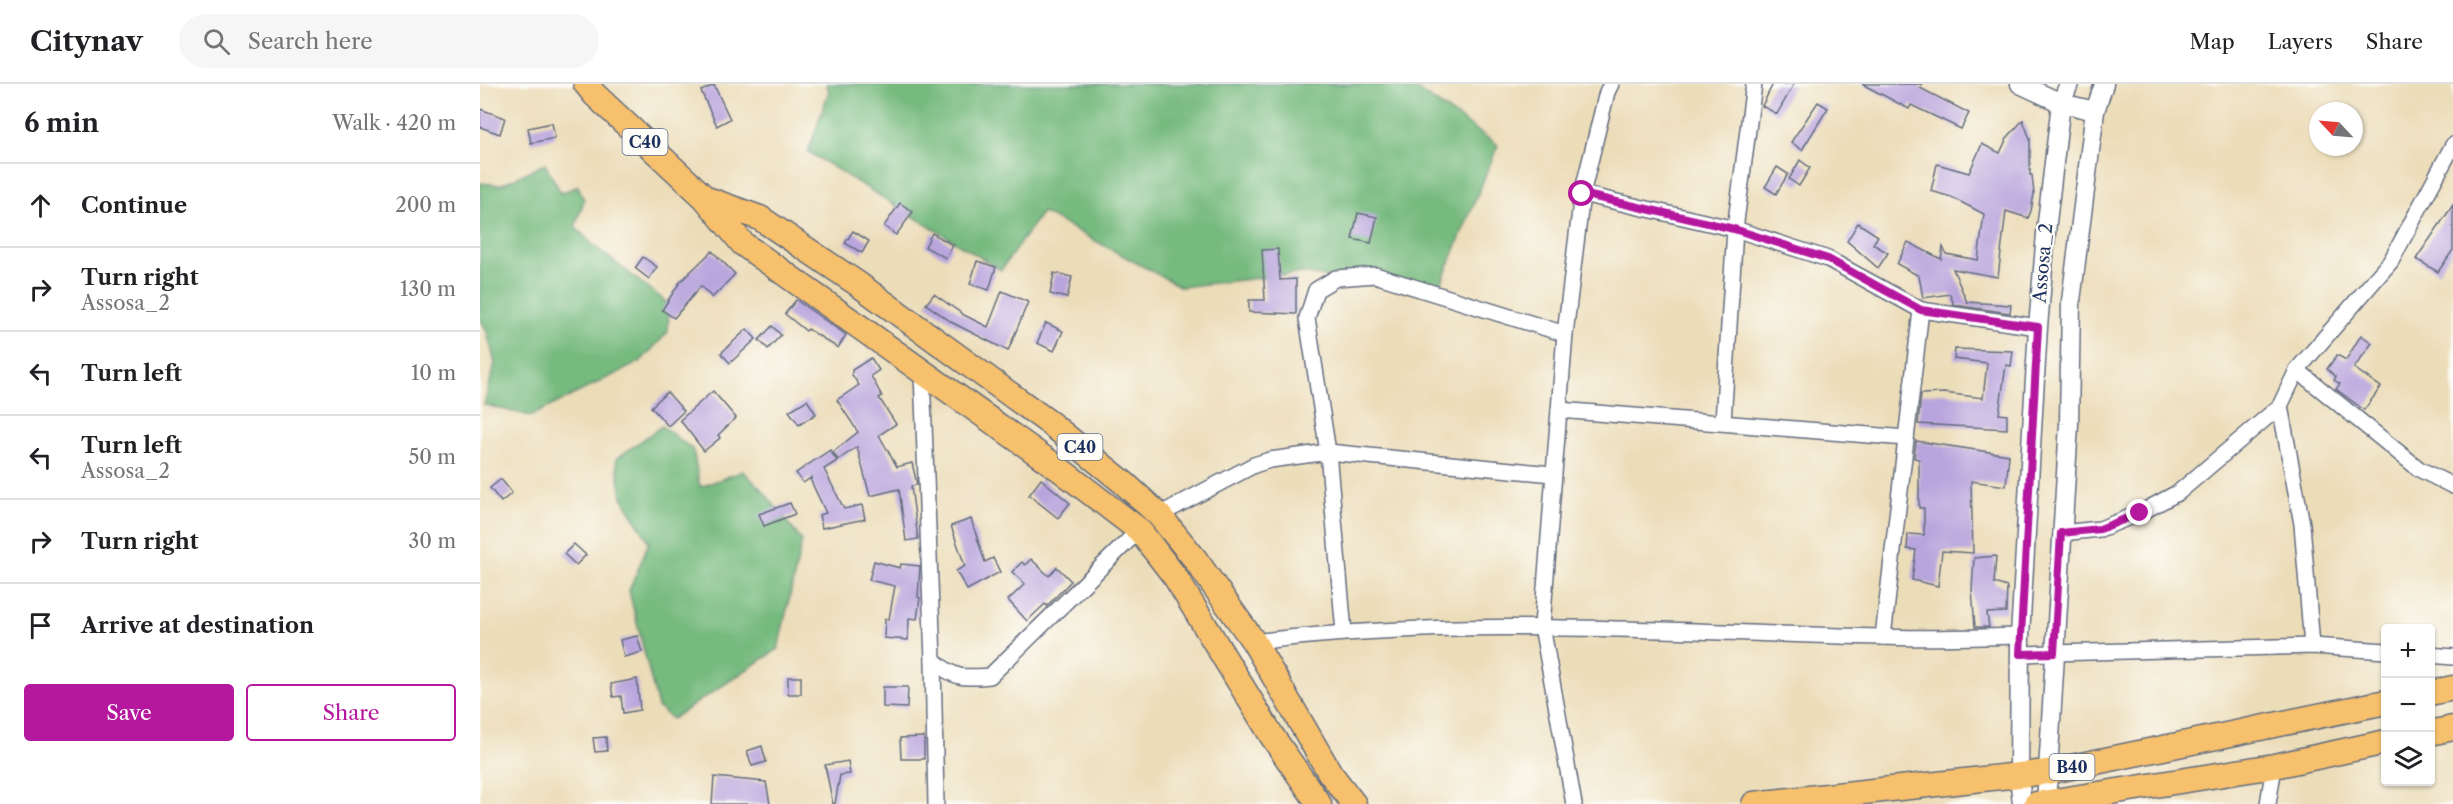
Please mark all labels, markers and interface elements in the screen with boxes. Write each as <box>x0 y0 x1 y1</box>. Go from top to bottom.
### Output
search box <box>179 14 599 68</box>
text: Citynav <box>30 24 143 58</box>
icon: search <box>200 25 233 58</box>
text: Search here <box>248 28 372 55</box>
text: Map <box>2190 29 2235 54</box>
text: Layers <box>2268 29 2333 54</box>
text: Share <box>2366 29 2423 54</box>
north arrow <box>2309 102 2363 156</box>
text: 6 min <box>24 107 99 139</box>
text: Walk · 420 m <box>332 111 456 135</box>
road number: C40 <box>622 129 668 155</box>
route start <box>1568 180 1594 206</box>
icon: ahead <box>24 189 57 222</box>
text: Continue <box>81 192 187 219</box>
text: 200 m <box>395 193 456 217</box>
street label: Assosa_2 <box>2028 222 2057 305</box>
text: Turn right <box>81 264 199 291</box>
icon: right <box>24 273 57 306</box>
text: 130 m <box>400 277 456 301</box>
text: Assosa_2 <box>81 291 170 315</box>
icon: left <box>24 357 57 390</box>
text: Turn left <box>81 360 182 387</box>
text: 10 m <box>411 361 456 385</box>
text: Turn left <box>81 432 182 459</box>
road number: C40 <box>1058 434 1102 460</box>
icon: left <box>24 441 57 474</box>
text: 50 m <box>409 445 456 469</box>
text: Assosa_2 <box>81 459 170 483</box>
route end <box>2126 499 2152 525</box>
icon: right <box>24 525 57 558</box>
text: Turn right <box>81 528 199 555</box>
text: 30 m <box>408 529 456 553</box>
icon: arrive <box>24 609 57 642</box>
text: Arrive at destination <box>81 612 314 639</box>
map controls <box>2381 624 2435 786</box>
button: + <box>2381 624 2435 678</box>
button: − <box>2381 678 2435 732</box>
button: Save <box>24 684 234 741</box>
button: Share <box>246 684 456 741</box>
button: layers <box>2381 732 2435 786</box>
road number: B40 <box>2050 754 2094 780</box>

